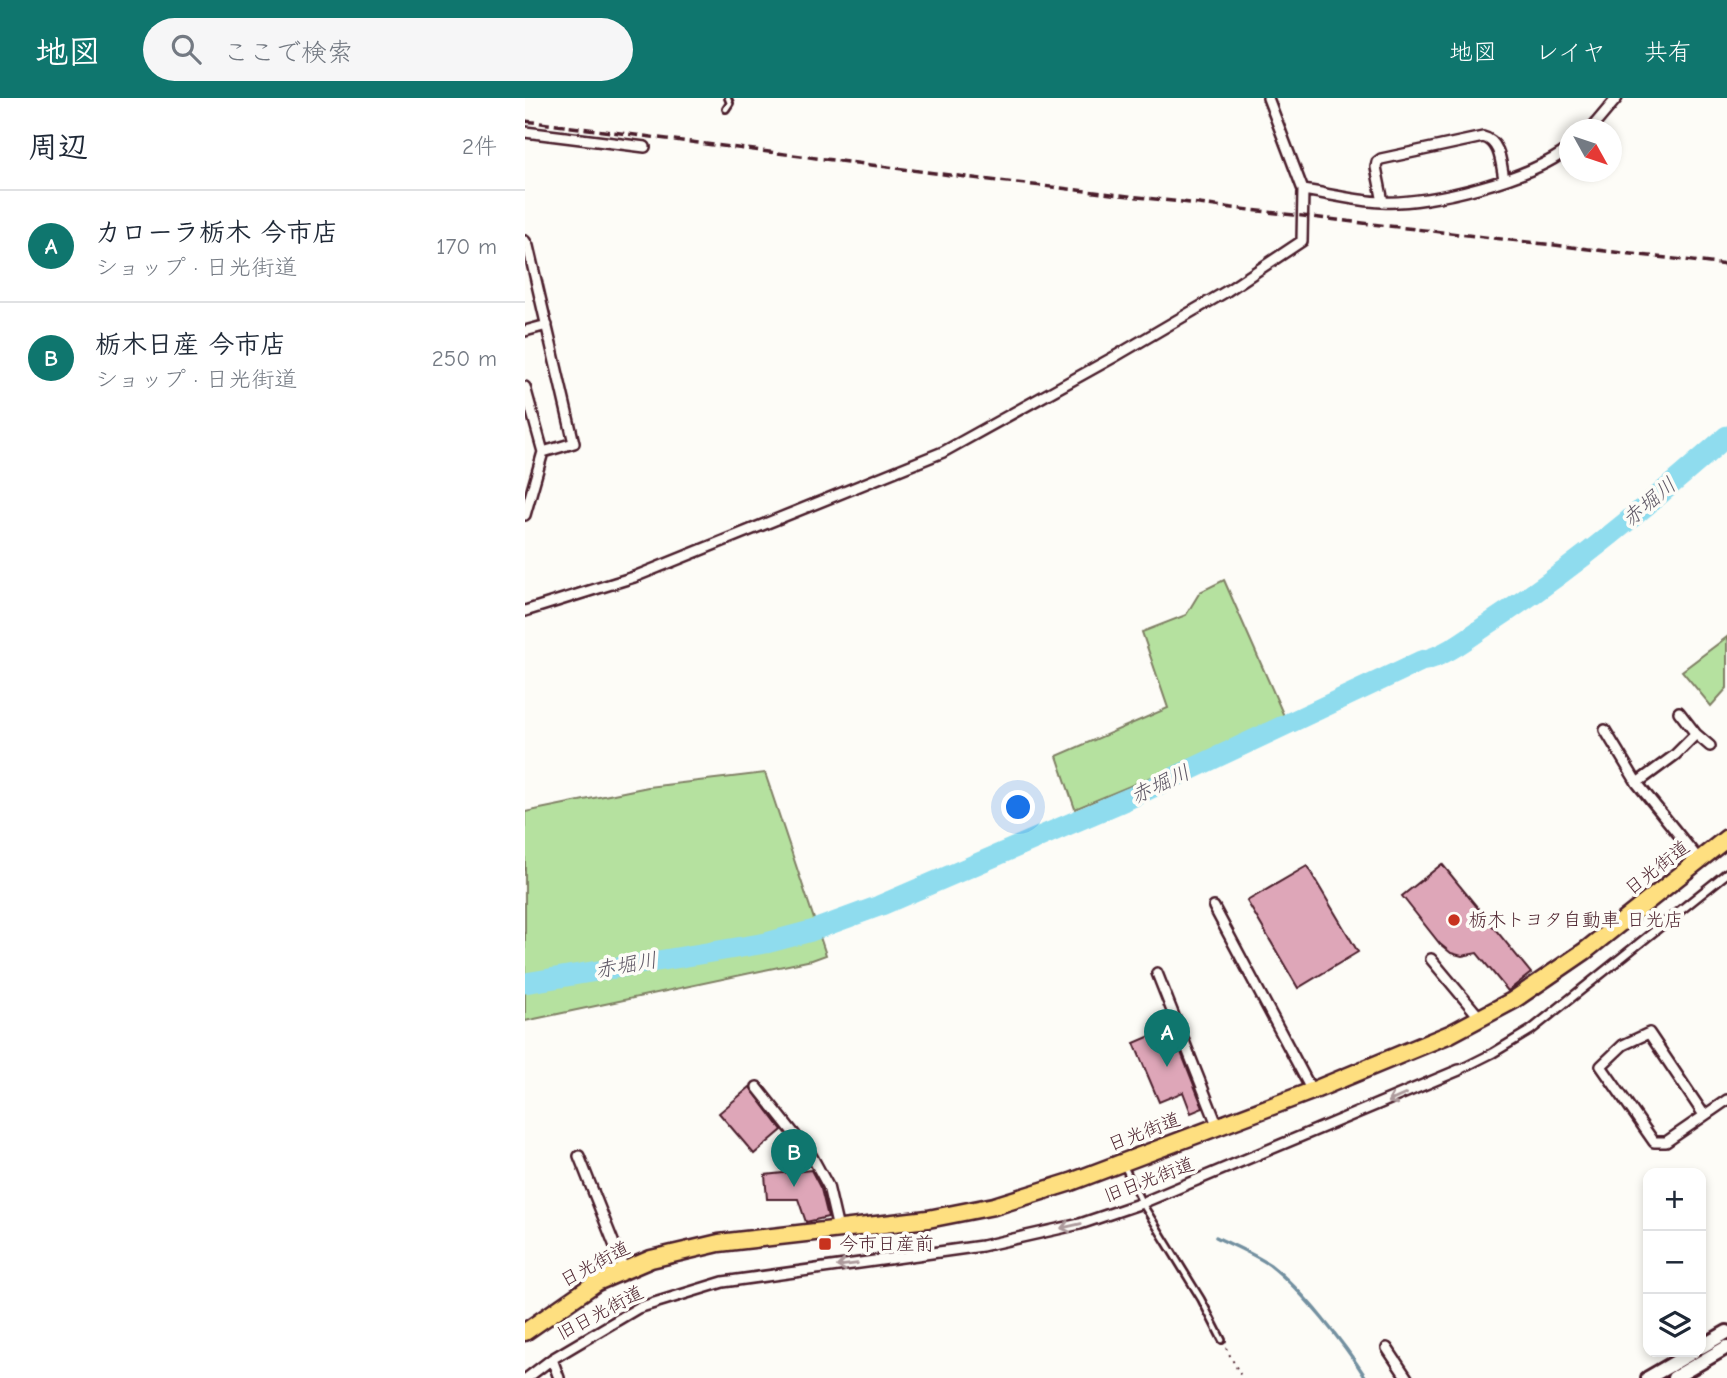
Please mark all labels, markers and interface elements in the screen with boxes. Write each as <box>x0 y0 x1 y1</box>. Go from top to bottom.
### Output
search box <box>143 18 633 81</box>
icon: search <box>167 30 205 68</box>
text: 地図 <box>35 33 101 71</box>
text: ここで検索 <box>223 38 353 68</box>
text: 地図 <box>1449 38 1497 66</box>
text: レイヤ <box>1535 38 1606 66</box>
text: 共有 <box>1644 38 1692 66</box>
north arrow <box>1559 119 1622 182</box>
text: 周辺 <box>28 130 88 165</box>
text: 2件 <box>462 133 497 160</box>
text: カローラ栃木 今市店 <box>95 218 338 248</box>
text: A <box>45 233 57 260</box>
text: 170 m <box>436 233 497 260</box>
text: ショップ · 日光街道 <box>95 254 298 281</box>
text: 栃木日産 今市店 <box>95 330 286 360</box>
text: B <box>44 345 58 372</box>
text: 250 m <box>432 345 497 372</box>
text: ショップ · 日光街道 <box>95 366 298 393</box>
water label: 赤堀川 <box>1617 473 1681 531</box>
water label: 赤堀川 <box>1126 760 1194 808</box>
your location <box>1001 790 1035 824</box>
street label: 日光街道 <box>1620 836 1694 900</box>
place label: 栃木トヨタ自動車 日光店 <box>1468 909 1683 931</box>
marker: 栃木トヨタ自動車 日光店 <box>1446 912 1462 928</box>
water label: 赤堀川 <box>593 948 659 982</box>
pin: A <box>1144 1009 1190 1067</box>
one-way arrow <box>1387 1092 1408 1105</box>
street label: 日光街道 <box>1105 1108 1183 1156</box>
pin: B <box>771 1129 817 1187</box>
street label: 旧日光街道 <box>1101 1153 1197 1207</box>
map controls <box>1643 1168 1706 1357</box>
button: + <box>1643 1168 1706 1231</box>
one-way arrow <box>1060 1220 1083 1233</box>
button: − <box>1643 1231 1706 1294</box>
place label: 今市日産前 <box>839 1233 934 1255</box>
street label: 日光街道 <box>556 1236 634 1292</box>
marker: 今市日産前 <box>817 1236 833 1252</box>
one-way arrow <box>836 1258 859 1271</box>
street label: 旧日光街道 <box>553 1281 647 1345</box>
button: layers <box>1643 1294 1706 1357</box>

